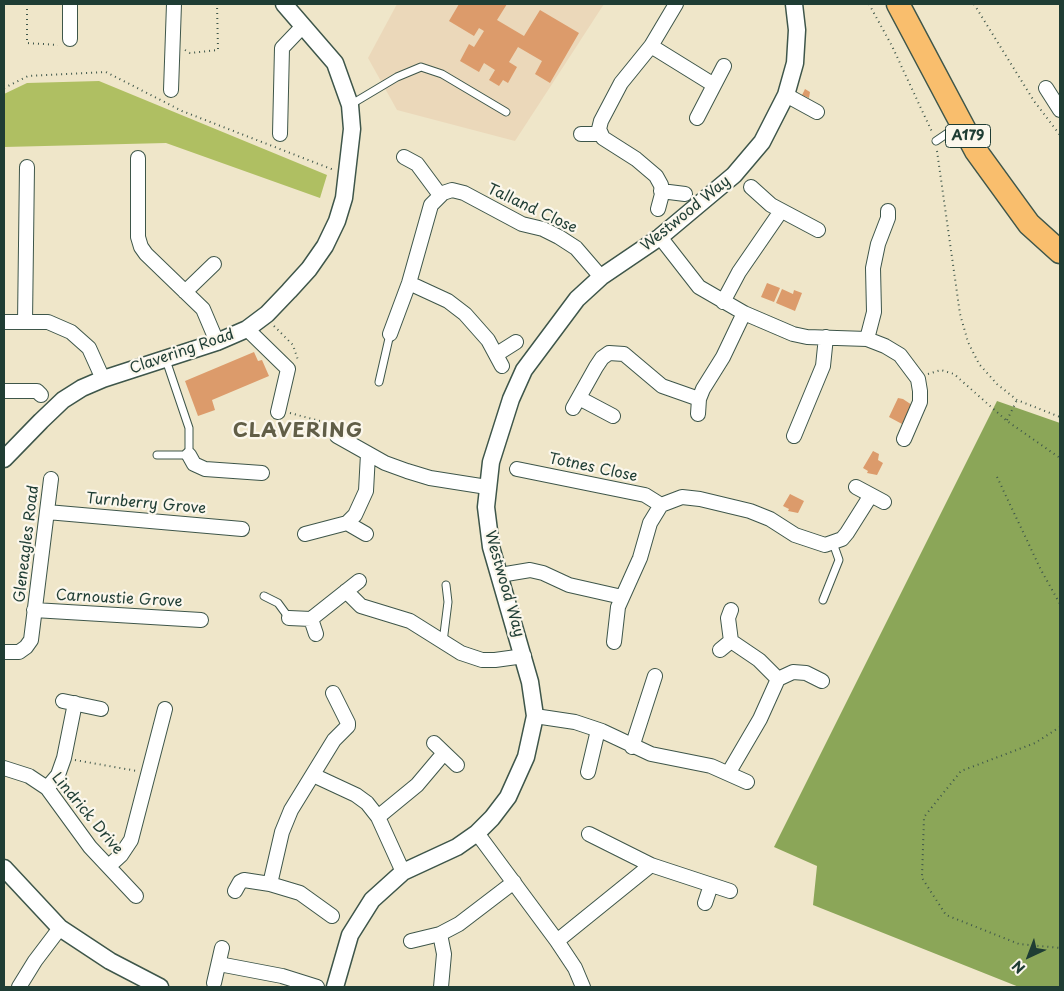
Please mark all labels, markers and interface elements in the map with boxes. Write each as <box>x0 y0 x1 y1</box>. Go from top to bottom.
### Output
road number: A179 <box>946 124 990 148</box>
street label: Westwood Way <box>638 172 734 256</box>
street label: Talland Close <box>484 180 580 238</box>
street label: Clavering Road <box>127 326 237 378</box>
district label: CLAVERING <box>233 419 363 443</box>
street label: Totnes Close <box>547 450 639 486</box>
street label: Gleneagles Road <box>11 484 43 604</box>
street label: Turnberry Grove <box>85 490 207 518</box>
street label: Westwood Way <box>480 529 528 639</box>
street label: Carnoustie Grove <box>55 587 183 611</box>
street label: Lindrick Drive <box>48 769 126 859</box>
north arrow <box>1004 931 1054 981</box>
text: N <box>1007 956 1030 979</box>

